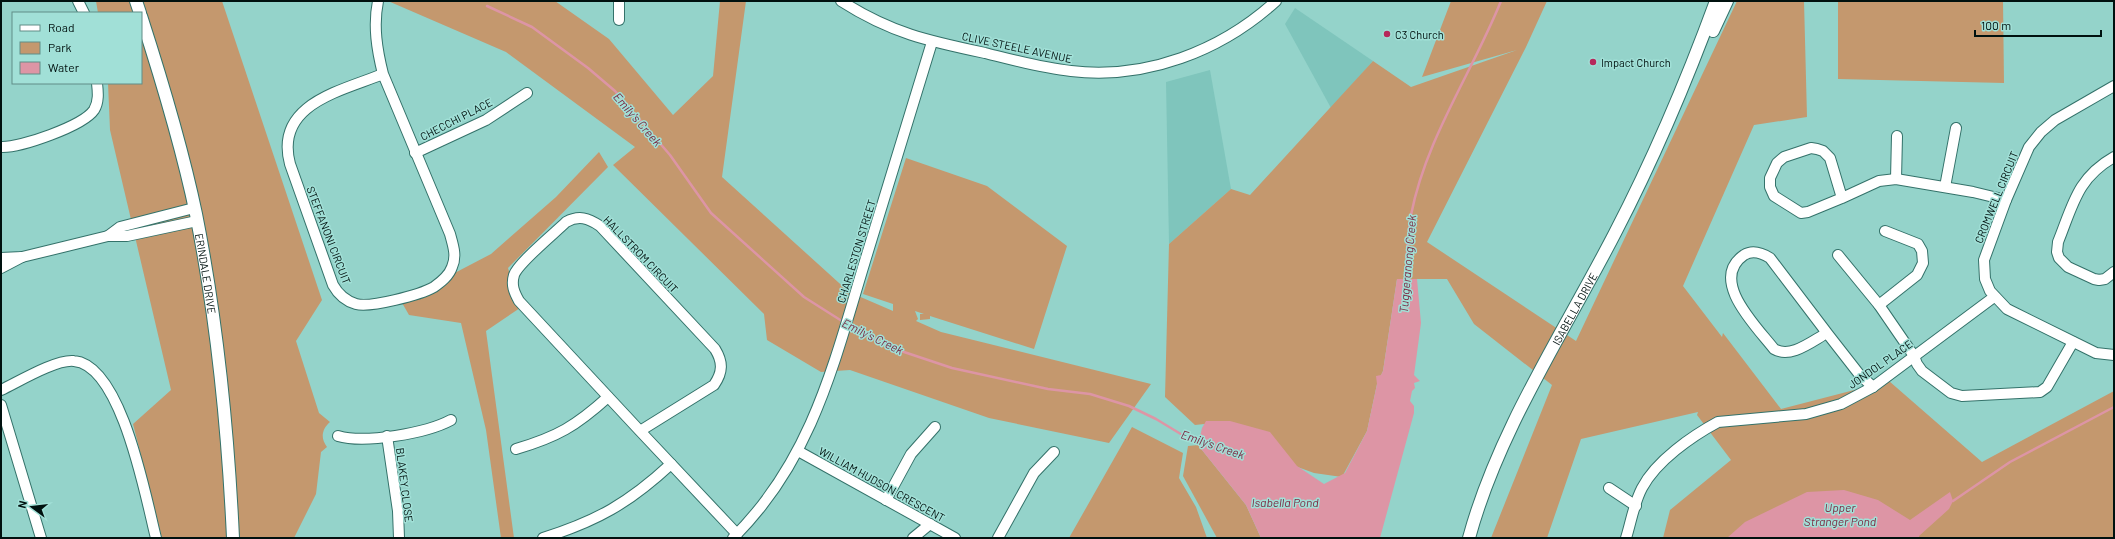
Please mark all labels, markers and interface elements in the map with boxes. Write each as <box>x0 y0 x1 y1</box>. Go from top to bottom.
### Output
legend <box>12 12 142 84</box>
scale bar <box>1975 12 2101 38</box>
text: 100 m <box>1981 18 2011 32</box>
text: Road <box>48 20 75 34</box>
place label: C3 Church <box>1395 28 1444 41</box>
street label: CLIVE STEELE AVENUE <box>961 29 1074 65</box>
marker: C3 Church <box>1382 29 1392 39</box>
text: Park <box>48 40 72 54</box>
place label: Impact Church <box>1601 56 1671 69</box>
marker: Impact Church <box>1588 57 1598 67</box>
text: Water <box>48 60 80 74</box>
water label: Emily's Creek <box>611 89 665 149</box>
street label: CHECCHI PLACE <box>418 95 495 143</box>
street label: CROMWELL CIRCUIT <box>1972 149 2020 245</box>
street label: STEFFANONI CIRCUIT <box>304 184 354 286</box>
street label: CHARLESTON STREET <box>834 198 878 304</box>
street label: HALLSTROM CIRCUIT <box>601 213 681 295</box>
water label: Tuggeranong Creek <box>1396 214 1418 314</box>
street label: ERINDALE DRIVE <box>193 232 219 315</box>
street label: ISABELLA DRIVE <box>1549 270 1599 347</box>
water label: Emily's Creek <box>840 315 906 357</box>
street label: JONDOL PLACE <box>1845 337 1915 391</box>
water label: Emily's Creek <box>1179 427 1247 461</box>
street label: WILLIAM HUDSON CRESCENT <box>817 444 947 524</box>
street label: BLAKEY CLOSE <box>394 447 416 523</box>
north arrow <box>12 487 52 527</box>
water label: Isabella Pond <box>1251 495 1319 509</box>
text: N <box>15 499 29 510</box>
water label: Upper Stranger Pond <box>1804 500 1877 528</box>

